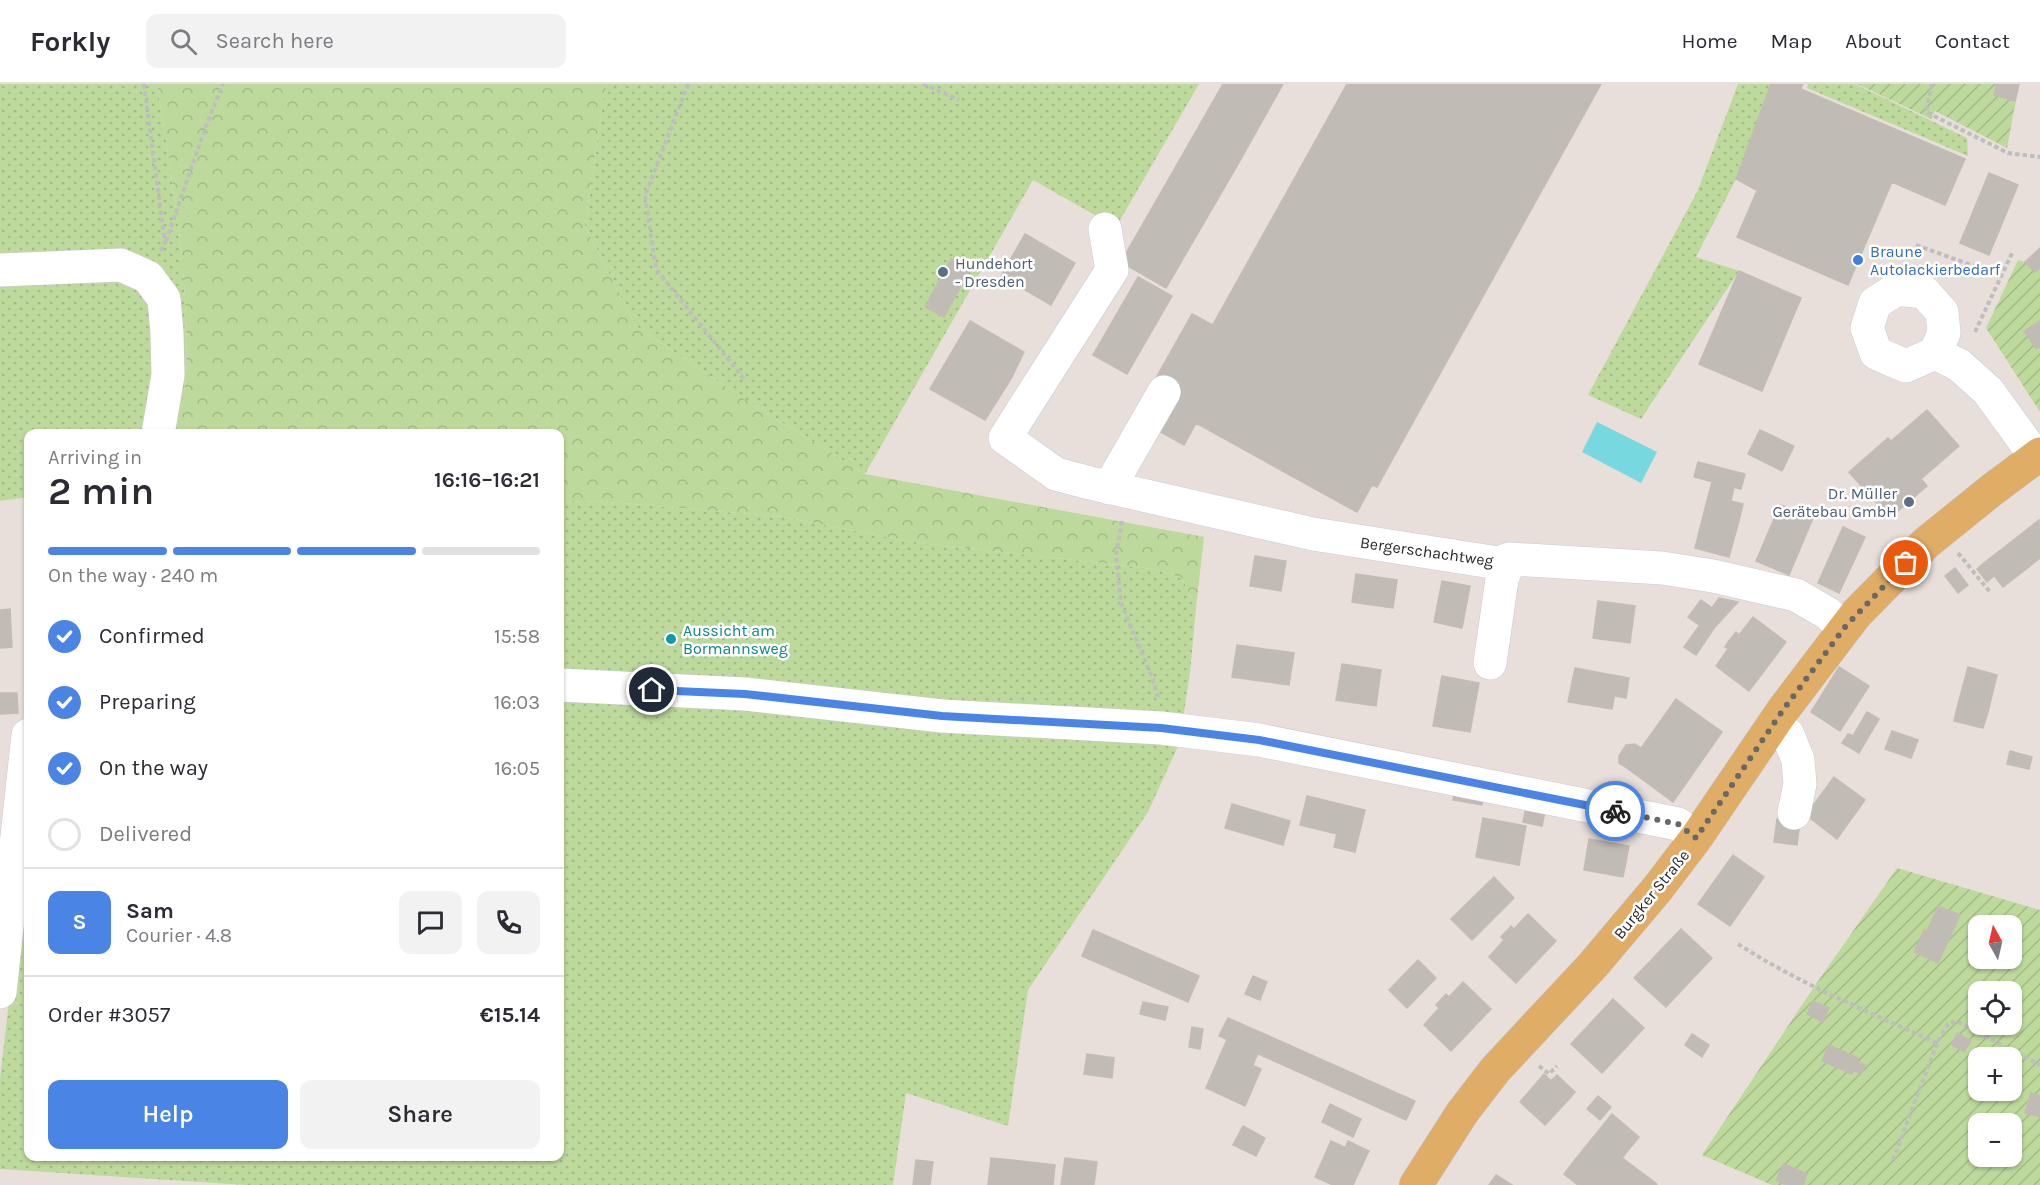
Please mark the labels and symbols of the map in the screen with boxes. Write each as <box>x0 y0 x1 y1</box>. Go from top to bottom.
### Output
place label: Braune Autolackierbedarf <box>1870 242 2001 279</box>
marker: Braune Autolackierbedarf <box>1851 253 1865 267</box>
place label: Hundehort - Dresden <box>955 254 1033 291</box>
marker: Hundehort - Dresden <box>936 265 950 279</box>
place label: Dr. Müller Gerätebau GmbH <box>1772 484 1897 521</box>
marker: Dr. Müller Gerätebau GmbH <box>1902 495 1916 509</box>
street label: Bergerschachtweg <box>1359 533 1495 570</box>
pin <box>1880 537 1931 588</box>
place label: Aussicht am Bormannsweg <box>683 621 788 658</box>
marker: Aussicht am Bormannsweg <box>664 632 678 646</box>
pin <box>626 664 677 715</box>
courier <box>1585 781 1645 841</box>
street label: Burgker Straße <box>1610 846 1693 943</box>
north arrow <box>1968 915 2022 969</box>

